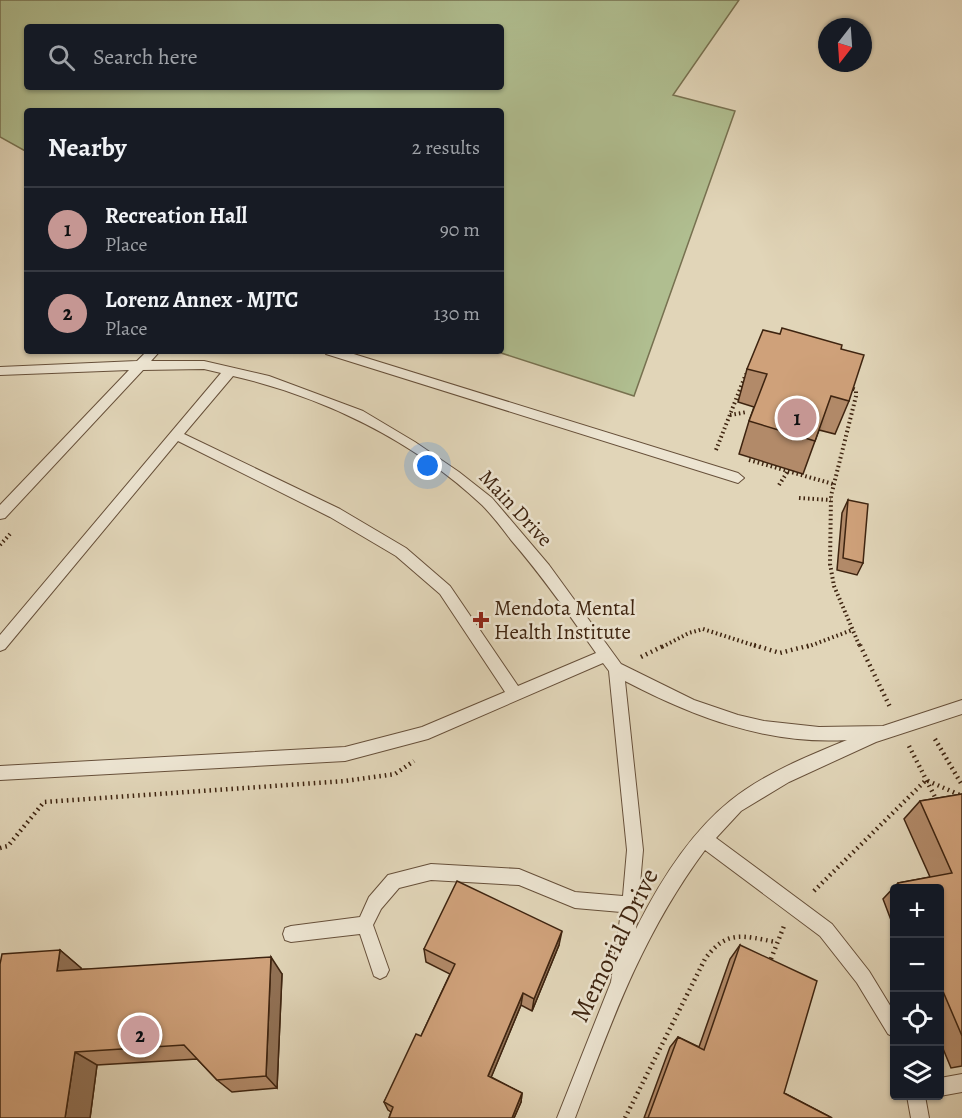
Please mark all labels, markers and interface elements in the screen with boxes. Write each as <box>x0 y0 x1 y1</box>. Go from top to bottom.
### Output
north arrow <box>818 18 872 72</box>
search box <box>24 24 504 90</box>
icon: search <box>45 41 78 74</box>
text: Search here <box>93 42 198 72</box>
text: Nearby <box>48 130 127 165</box>
text: 2 results <box>412 134 480 161</box>
text: Recreation Hall <box>105 201 247 231</box>
text: 1 <box>64 216 71 243</box>
text: 90 m <box>440 216 480 243</box>
text: Place <box>105 231 147 258</box>
text: Lorenz Annex - MJTC <box>105 285 298 315</box>
text: 2 <box>63 300 72 327</box>
text: 130 m <box>434 300 480 327</box>
text: Place <box>105 315 147 342</box>
pin: 1 <box>778 396 816 440</box>
your location <box>413 451 442 480</box>
street label: Main Drive <box>473 463 559 553</box>
place label: Mendota Mental Health Institute <box>494 594 635 646</box>
marker: Mendota Mental Health Institute <box>472 611 490 629</box>
street label: Memorial Drive <box>562 862 667 1028</box>
map controls <box>890 884 944 1100</box>
button: + <box>890 884 944 938</box>
button: − <box>890 938 944 992</box>
button: locate <box>890 992 944 1046</box>
pin: 2 <box>120 1012 160 1058</box>
button: layers <box>890 1046 944 1100</box>

